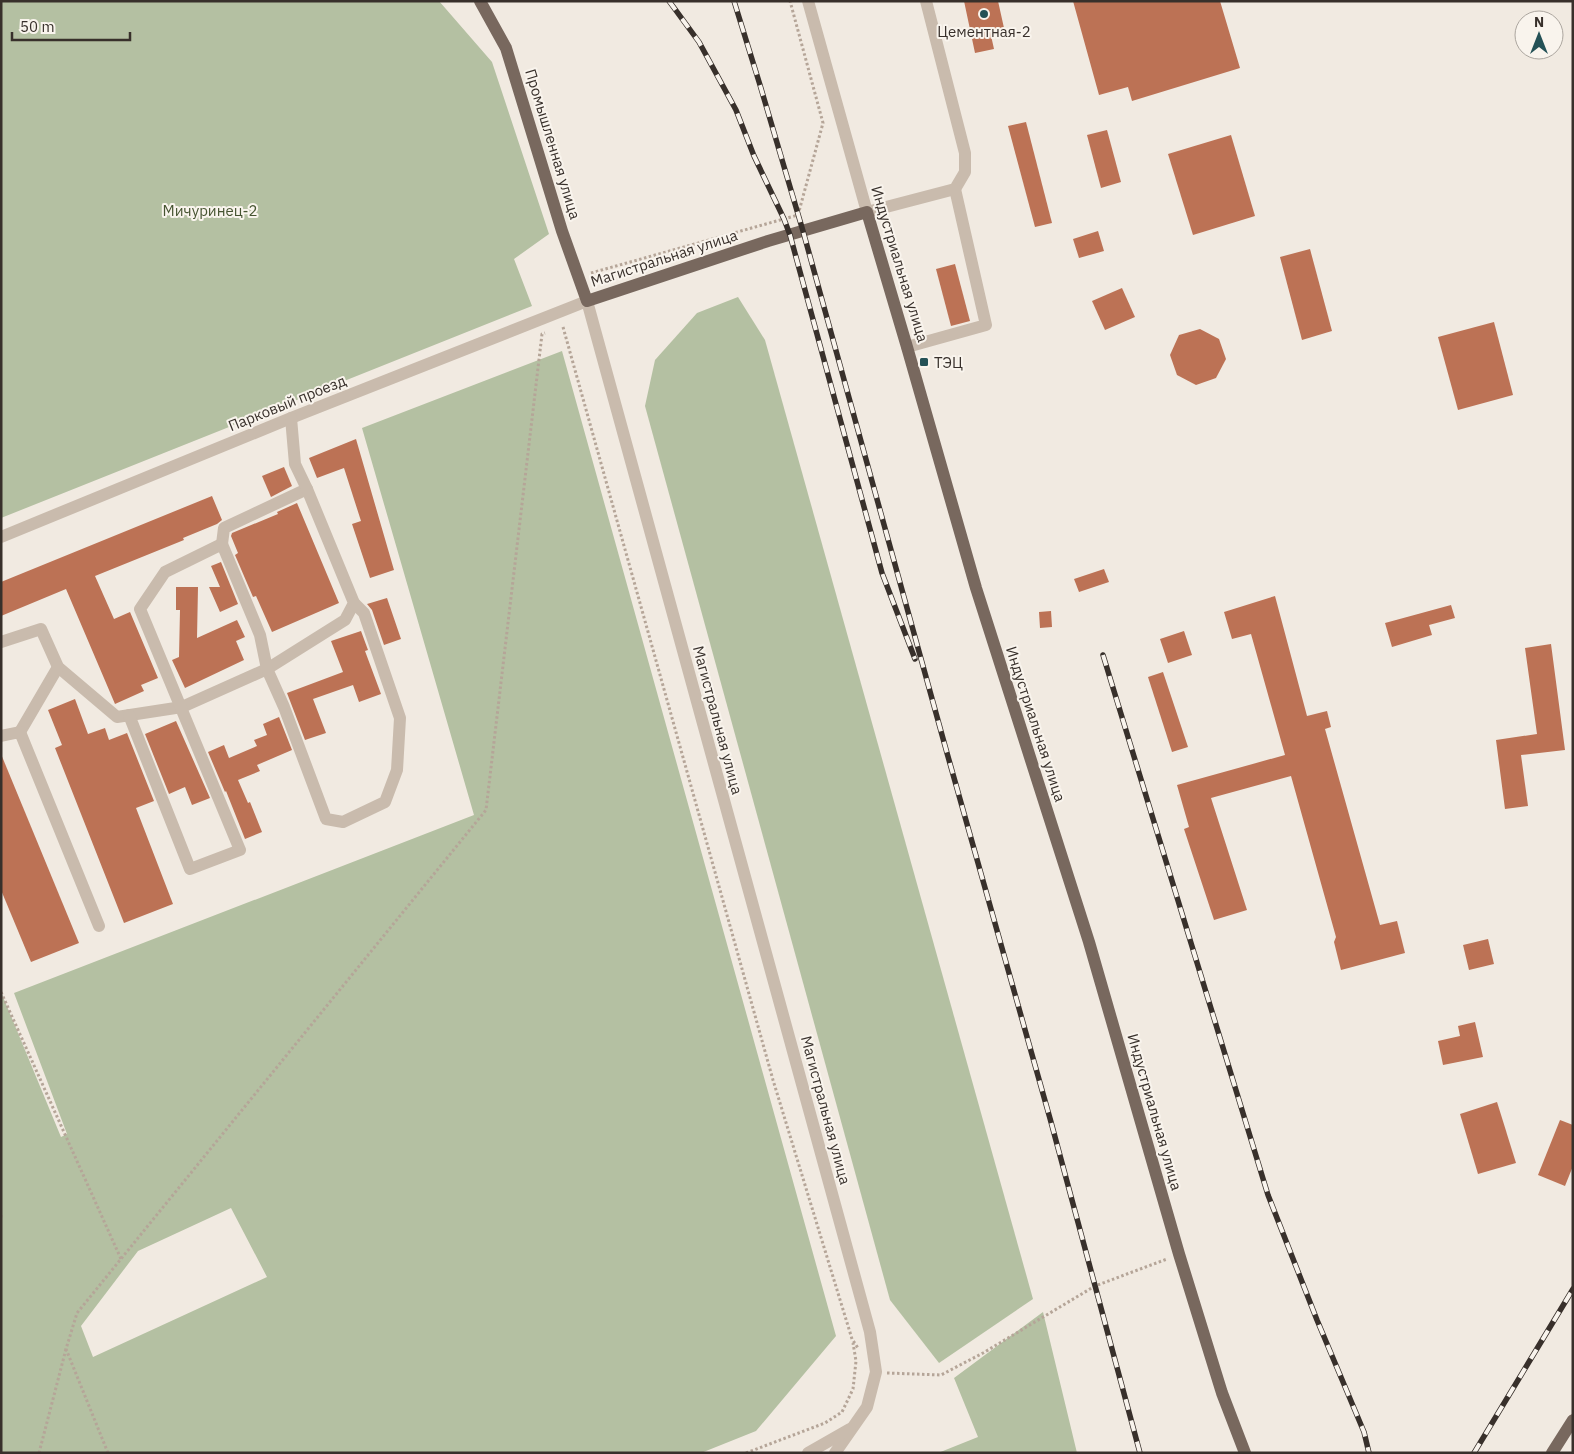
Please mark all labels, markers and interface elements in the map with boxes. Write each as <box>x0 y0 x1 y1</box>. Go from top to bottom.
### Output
marker: Цементная-2 <box>978 8 990 20</box>
scale bar <box>12 10 130 42</box>
north arrow <box>1514 10 1564 60</box>
text: N <box>1534 13 1544 31</box>
text: 50 m <box>20 17 55 36</box>
place label: Цементная-2 <box>937 22 1031 41</box>
street label: Промышленная улица <box>521 67 585 221</box>
street label: Индустриальная улица <box>867 184 933 344</box>
park label: Мичуринец-2 <box>163 201 257 220</box>
street label: Магистральная улица <box>588 225 740 291</box>
place label: ТЭЦ <box>934 353 963 372</box>
marker: ТЭЦ <box>918 356 930 368</box>
street label: Парковый проезд <box>225 371 349 435</box>
street label: Магистральная улица <box>689 643 747 797</box>
street label: Индустриальная улица <box>1002 644 1070 804</box>
street label: Индустриальная улица <box>1124 1031 1186 1193</box>
street label: Магистральная улица <box>797 1033 855 1187</box>

